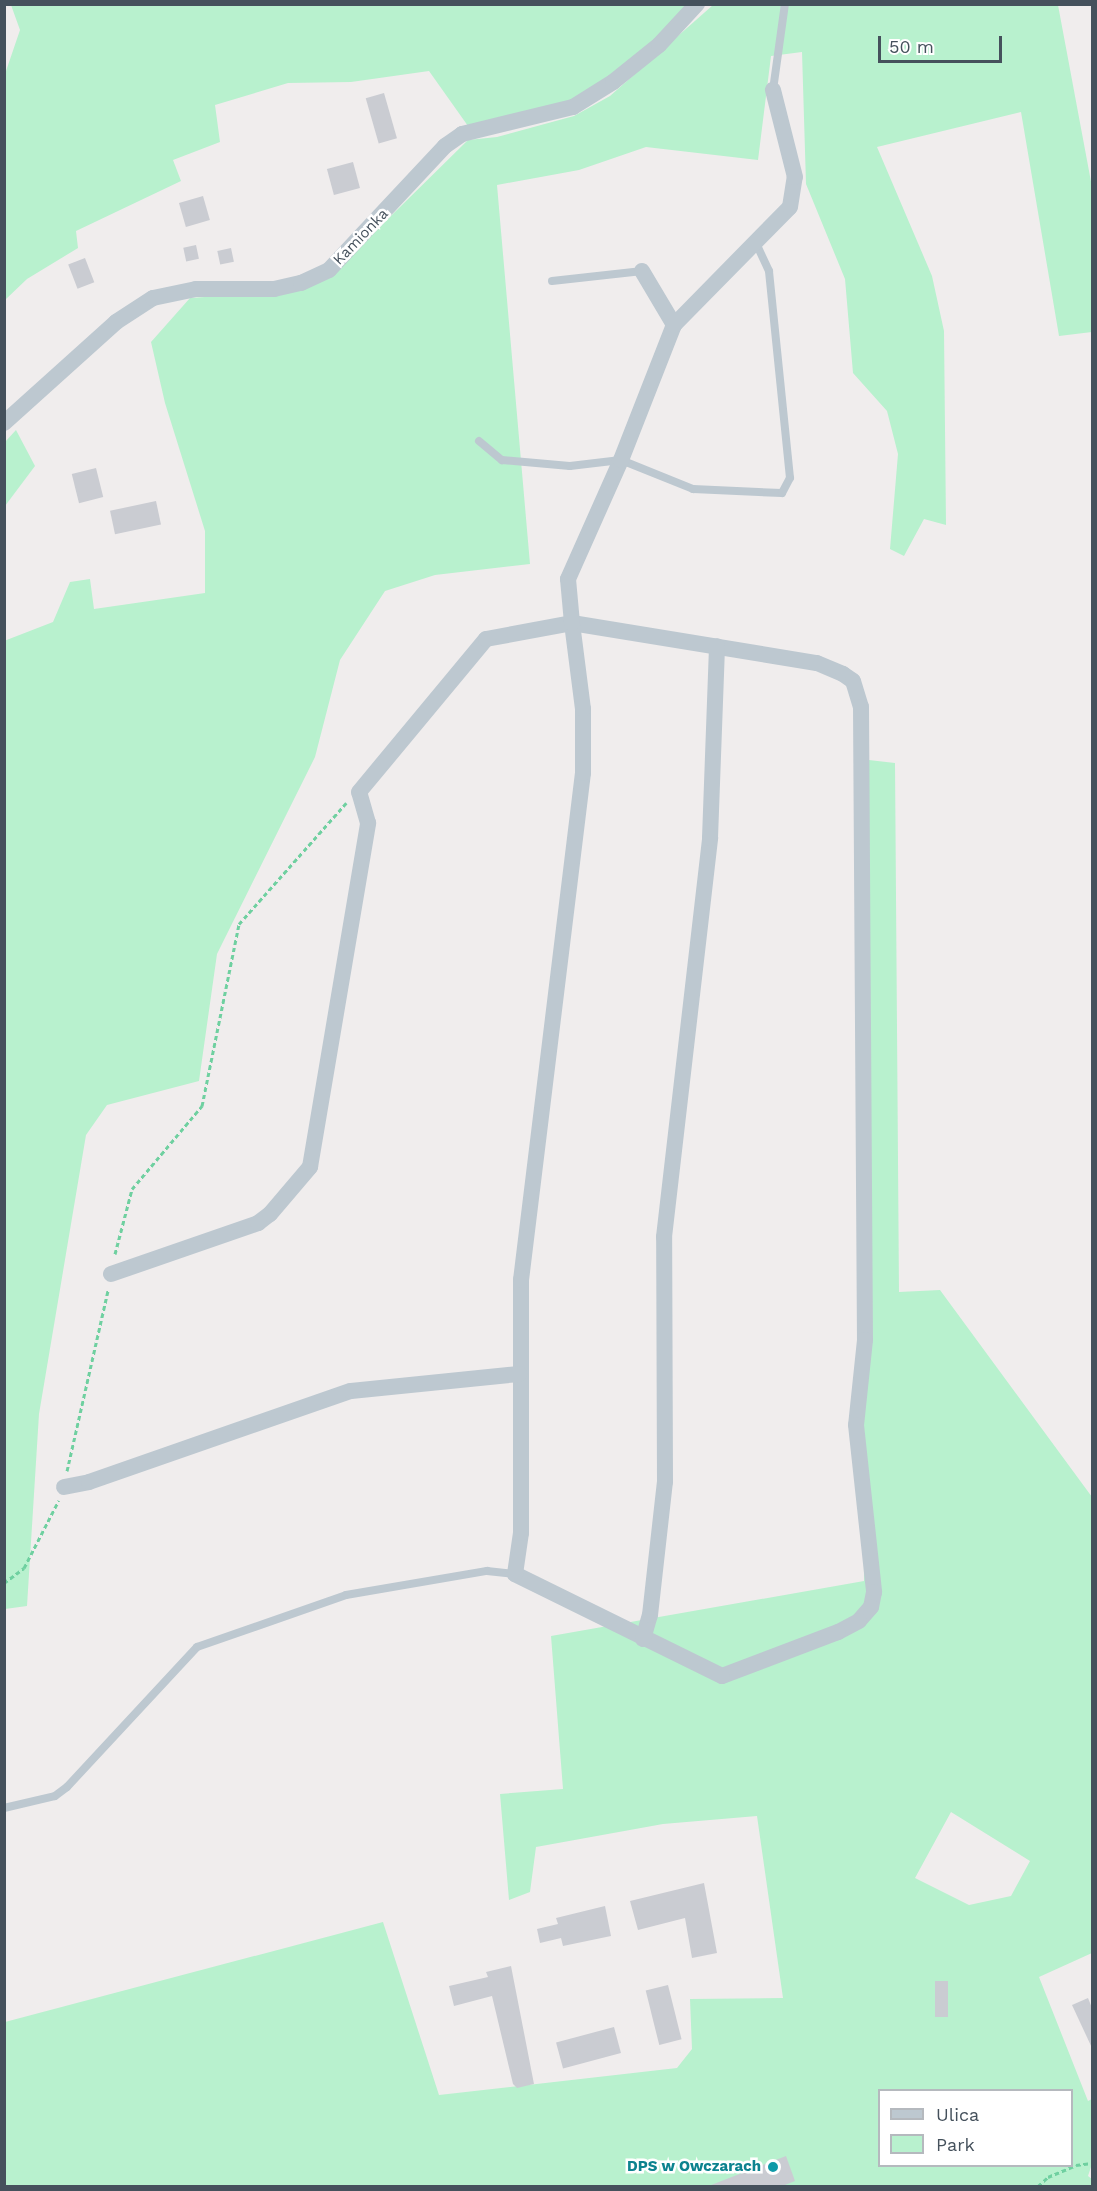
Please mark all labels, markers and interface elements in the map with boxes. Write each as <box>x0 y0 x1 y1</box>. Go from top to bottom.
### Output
scale bar <box>881 24 1006 62</box>
text: 50 m <box>889 36 934 57</box>
street label: Kamionka <box>330 205 392 269</box>
legend <box>878 2089 1073 2167</box>
text: Ulica <box>936 2104 979 2125</box>
text: Park <box>936 2134 975 2155</box>
place label: DPS w Owczarach <box>626 2158 761 2176</box>
marker: DPS w Owczarach <box>766 2160 780 2174</box>

